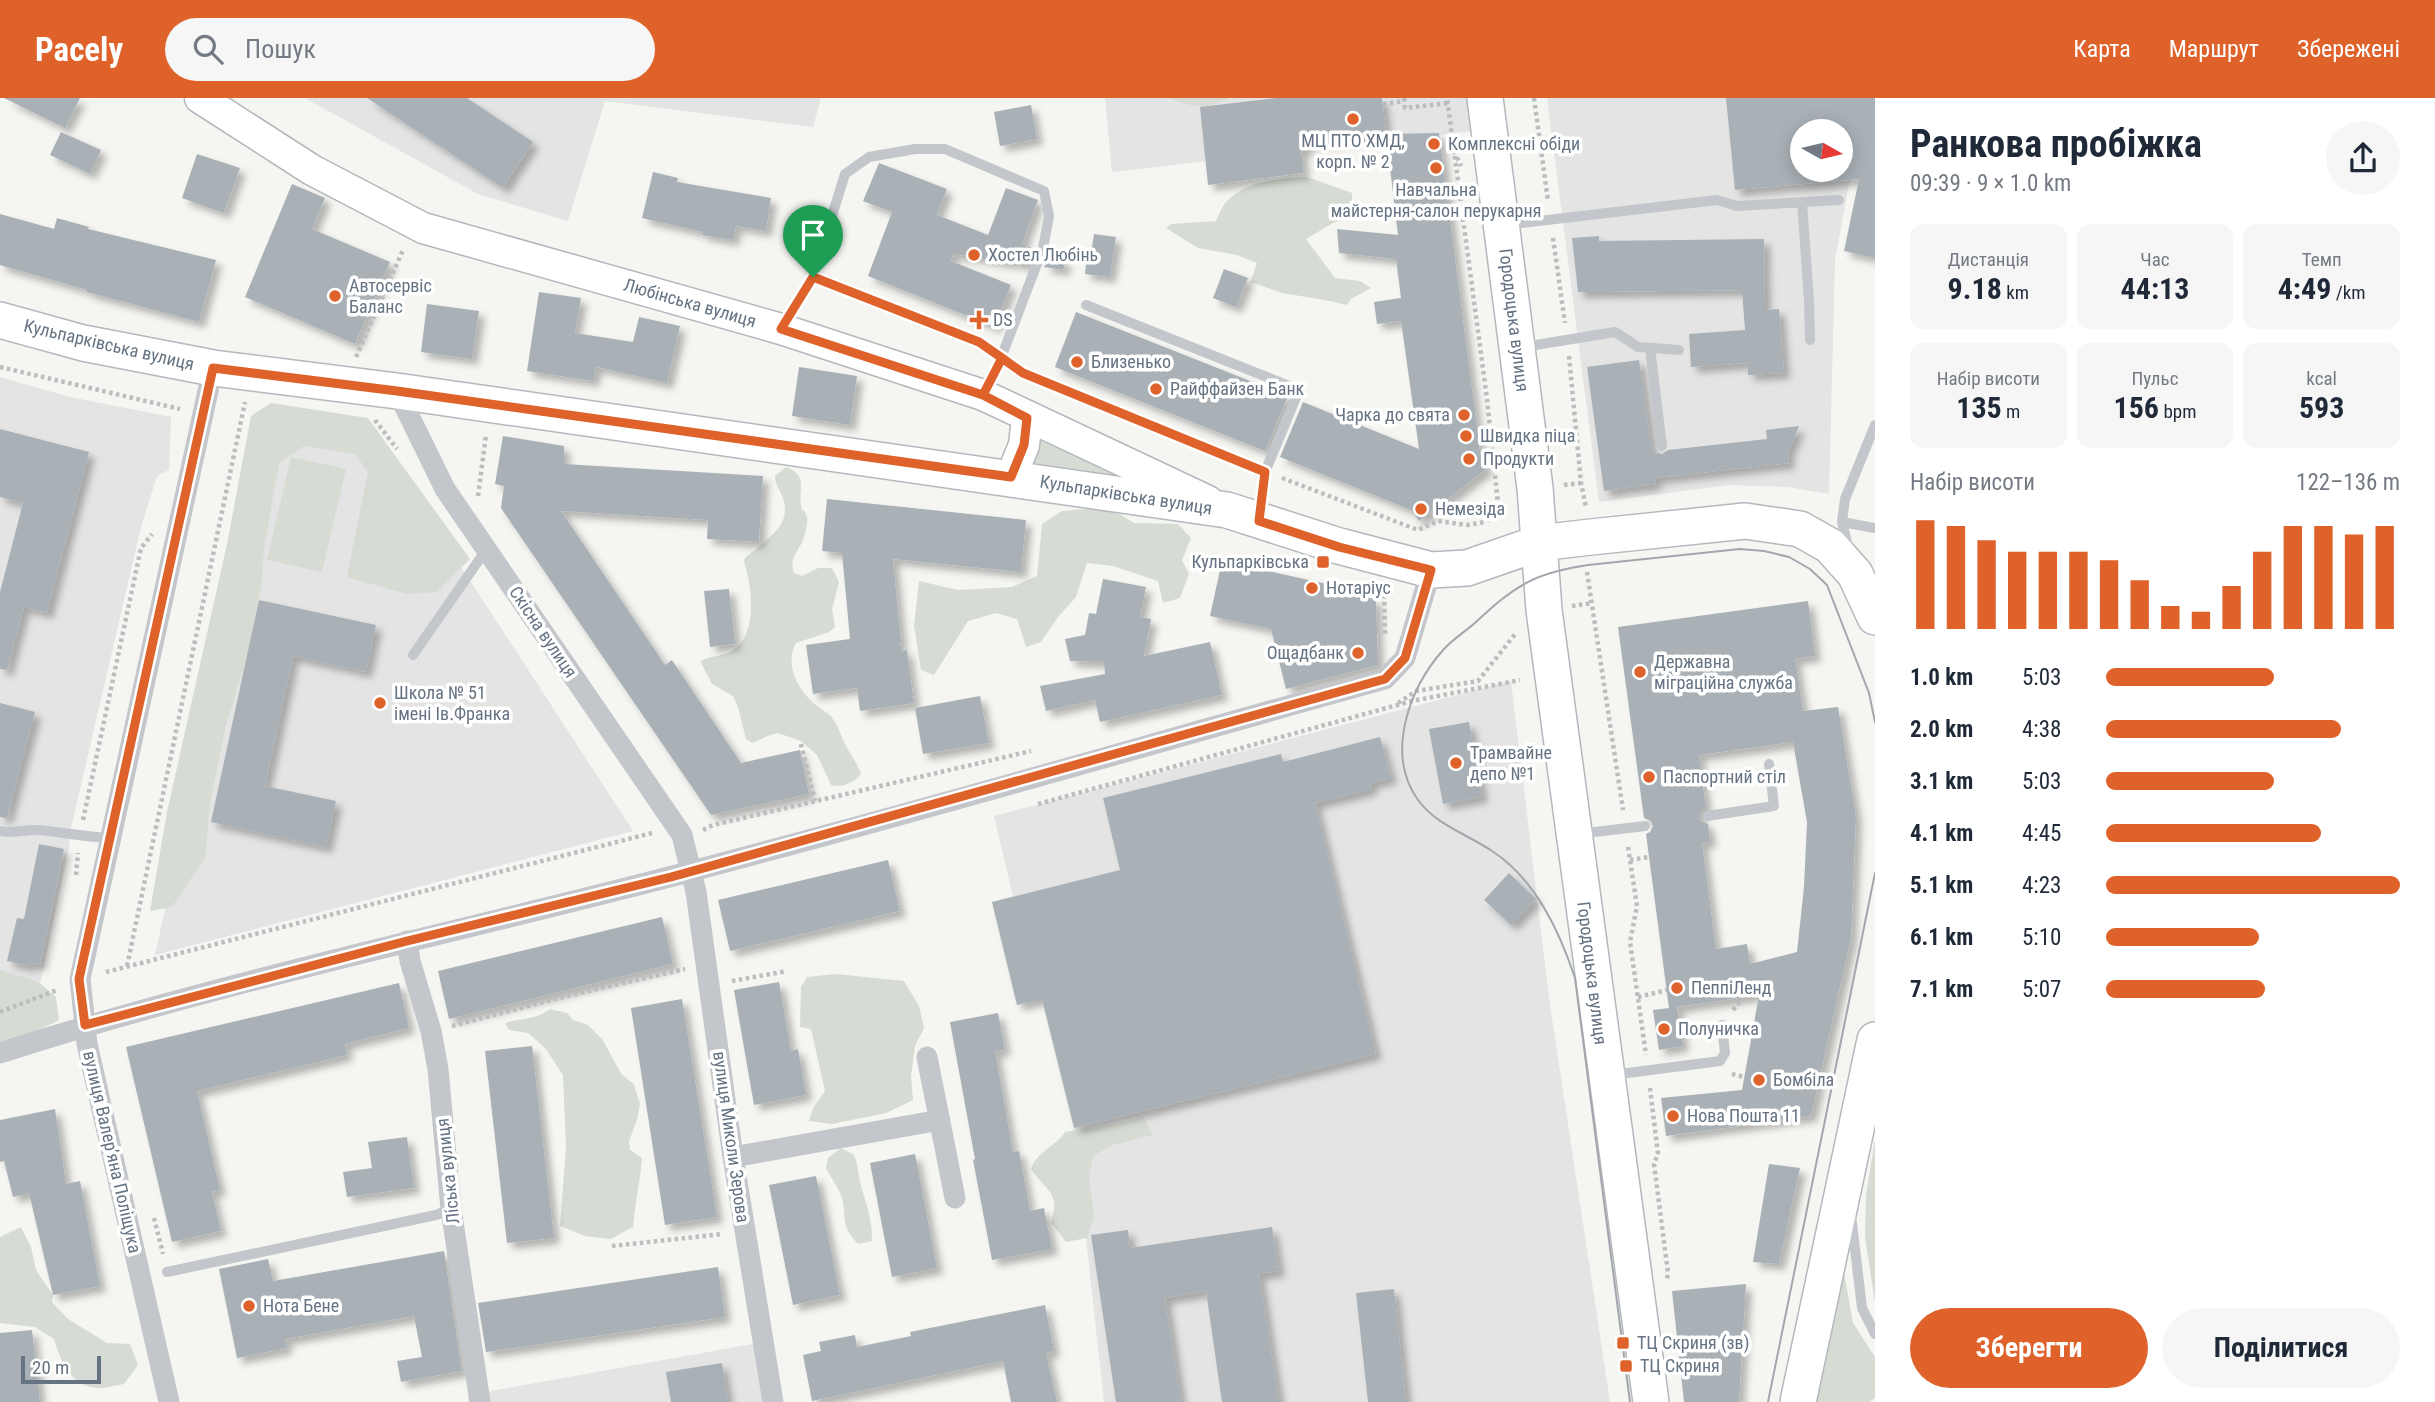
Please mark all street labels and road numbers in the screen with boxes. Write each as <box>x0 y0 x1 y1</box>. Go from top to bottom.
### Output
street label: Городоцька вулиця <box>1495 247 1534 393</box>
street label: Любінська вулиця <box>621 274 759 331</box>
street label: Кульпарківська вулиця <box>22 315 196 374</box>
street label: Кульпарківська вулиця <box>1038 471 1214 519</box>
street label: Скісна вулиця <box>505 582 582 681</box>
street label: Городоцька вулиця <box>1573 900 1612 1046</box>
street label: вулиця Валерʼяна Поліщука <box>79 1049 146 1255</box>
street label: вулиця Миколи Зерова <box>709 1050 754 1224</box>
street label: Ліська вулиця <box>432 1117 463 1225</box>

